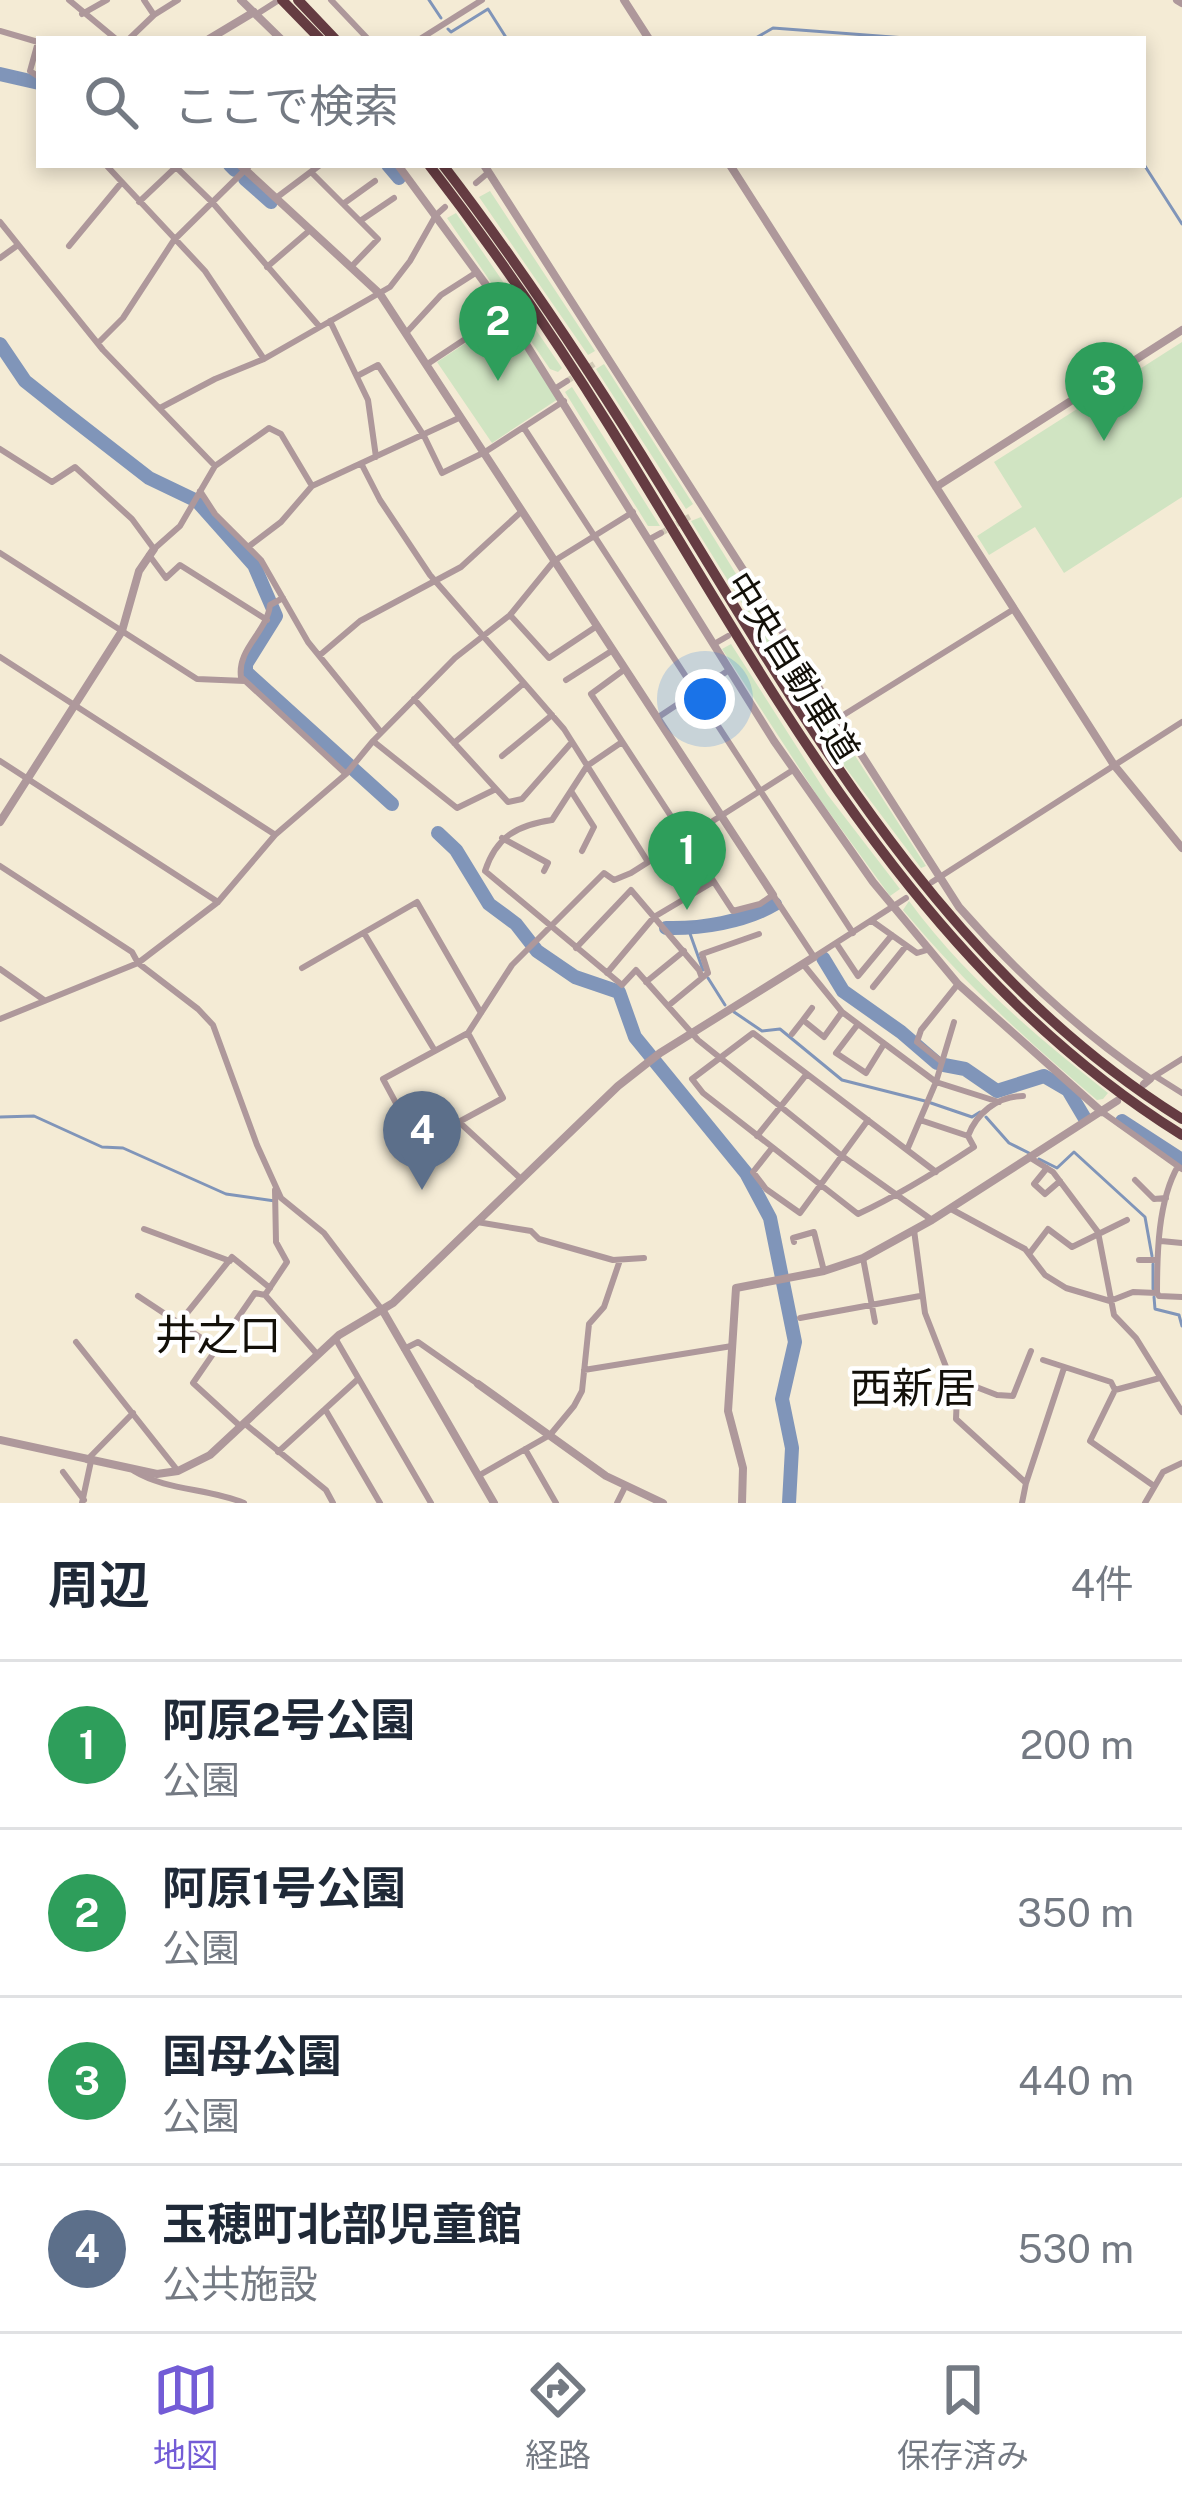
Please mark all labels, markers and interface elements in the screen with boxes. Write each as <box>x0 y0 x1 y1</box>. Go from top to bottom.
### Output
search box <box>36 36 1146 168</box>
icon: search <box>78 69 144 135</box>
text: ここで検索 <box>174 79 399 132</box>
pin: 2 <box>459 282 537 381</box>
pin: 3 <box>1065 342 1143 441</box>
street label: 中央自動車道 <box>718 564 868 770</box>
your location <box>675 669 735 729</box>
pin: 1 <box>648 811 726 910</box>
pin: 4 <box>383 1091 461 1190</box>
district label: 井之口 <box>155 1310 281 1359</box>
district label: 西新居 <box>850 1363 976 1412</box>
text: 周辺 <box>48 1555 150 1614</box>
text: 4件 <box>1070 1561 1134 1607</box>
text: 阿原2号公園 <box>162 1693 416 1746</box>
text: 1 <box>79 1722 95 1768</box>
text: 200 m <box>1020 1722 1134 1768</box>
text: 公園 <box>162 1757 240 1803</box>
text: 阿原1号公園 <box>162 1861 406 1914</box>
text: 2 <box>75 1890 99 1936</box>
text: 350 m <box>1017 1890 1134 1936</box>
text: 公園 <box>162 1925 240 1971</box>
text: 国母公園 <box>162 2029 342 2082</box>
text: 3 <box>74 2058 100 2104</box>
text: 440 m <box>1018 2058 1134 2104</box>
text: 公園 <box>162 2093 240 2139</box>
text: 玉穂町北部児童館 <box>162 2197 522 2250</box>
text: 4 <box>74 2226 100 2272</box>
text: 530 m <box>1018 2226 1134 2272</box>
text: 公共施設 <box>162 2261 318 2307</box>
tab: 地図 <box>153 2357 219 2477</box>
tab: 経路 <box>525 2357 591 2477</box>
tab: 保存済み <box>897 2357 1029 2477</box>

